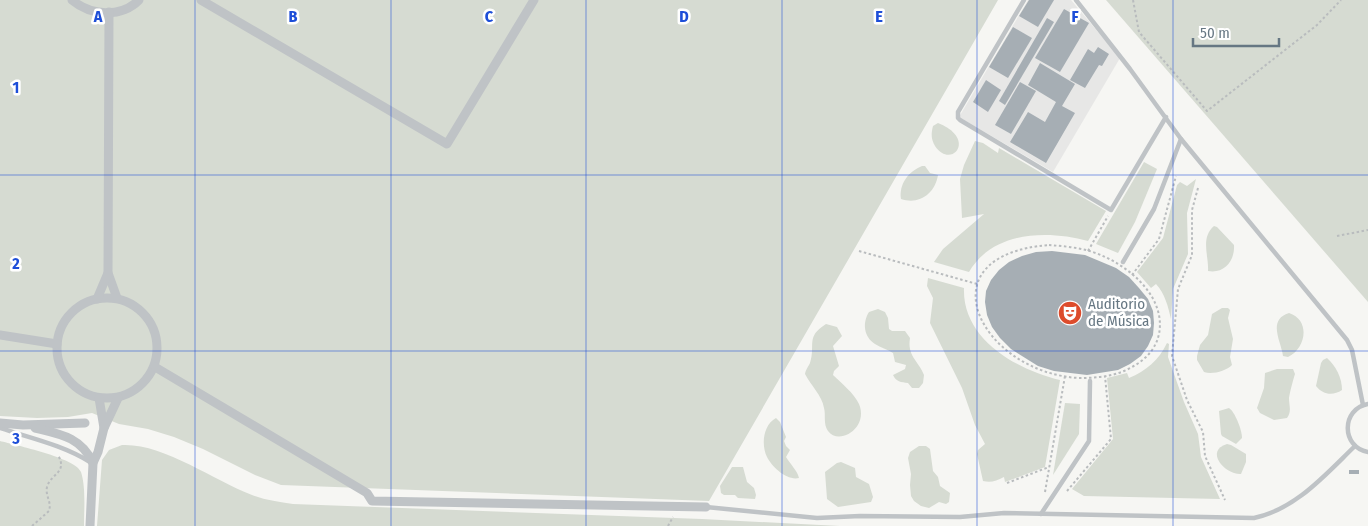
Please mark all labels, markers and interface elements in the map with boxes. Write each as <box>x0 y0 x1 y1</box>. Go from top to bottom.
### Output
text: A <box>93 7 103 26</box>
text: B <box>289 7 298 26</box>
text: C <box>485 7 494 26</box>
text: D <box>679 7 689 26</box>
text: E <box>875 7 883 26</box>
text: F <box>1071 7 1079 26</box>
scale bar <box>1193 15 1279 47</box>
text: 50 m <box>1200 24 1230 42</box>
text: 1 <box>13 78 19 97</box>
text: 2 <box>11 254 20 273</box>
place label: Auditorio de Música <box>1088 295 1149 330</box>
theatre icon: Auditorio de Música <box>1057 300 1083 326</box>
text: 3 <box>11 429 20 448</box>

